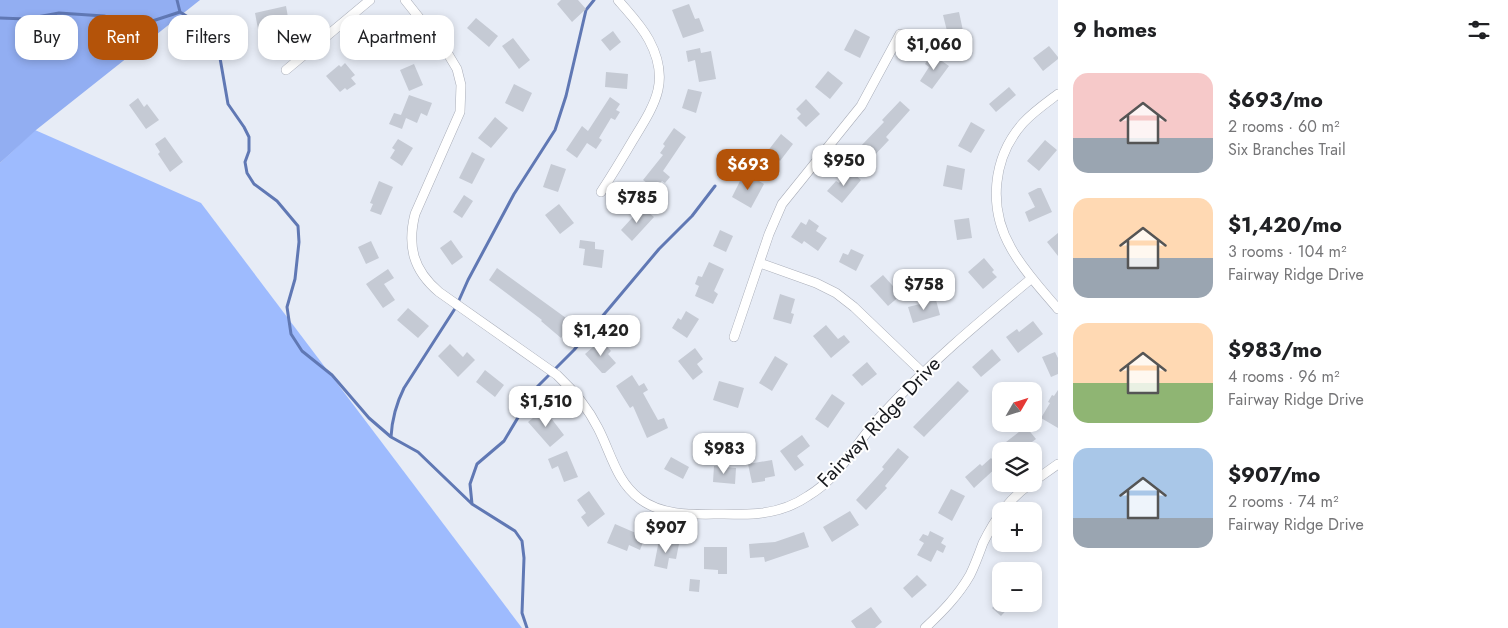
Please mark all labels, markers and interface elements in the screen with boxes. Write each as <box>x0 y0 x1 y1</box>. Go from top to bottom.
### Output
chip: Buy <box>15 15 78 60</box>
chip: Rent <box>88 15 158 60</box>
chip: Filters <box>168 15 248 60</box>
chip: New <box>258 15 330 60</box>
chip: Apartment <box>340 15 454 60</box>
text: 9 homes <box>1073 15 1157 45</box>
icon: filters <box>1465 16 1493 44</box>
pin: $1,060 <box>893 28 975 71</box>
text: $1,060 <box>906 33 962 56</box>
text: $693/mo <box>1228 85 1323 115</box>
icon: home <box>1113 93 1173 153</box>
text: 2 rooms · 60 m² <box>1228 115 1340 138</box>
text: Six Branches Trail <box>1228 138 1346 161</box>
pin: $950 <box>814 144 874 187</box>
pin: $693 <box>718 148 778 191</box>
text: $950 <box>823 149 865 172</box>
text: $693 <box>727 153 769 176</box>
pin: $785 <box>607 182 667 224</box>
text: $785 <box>617 186 657 209</box>
text: $1,420/mo <box>1228 210 1342 240</box>
icon: home <box>1113 218 1173 278</box>
text: 3 rooms · 104 m² <box>1228 240 1347 263</box>
text: Fairway Ridge Drive <box>1228 263 1364 286</box>
pin: $758 <box>894 268 954 311</box>
text: $758 <box>904 273 944 296</box>
pin: $1,420 <box>560 314 642 357</box>
text: $1,420 <box>573 319 629 342</box>
text: $983/mo <box>1228 335 1322 365</box>
icon: home <box>1113 343 1173 403</box>
street label: Fairway Ridge Drive <box>811 350 947 494</box>
text: 4 rooms · 96 m² <box>1228 365 1339 388</box>
north arrow <box>992 382 1042 432</box>
map controls <box>992 382 1042 612</box>
pin: $1,510 <box>505 386 587 428</box>
text: Fairway Ridge Drive <box>1228 388 1364 411</box>
text: $1,510 <box>520 390 572 413</box>
pin: $983 <box>694 432 754 475</box>
text: $983 <box>704 437 744 460</box>
button: layers <box>992 442 1042 492</box>
text: $907/mo <box>1228 460 1320 490</box>
icon: home <box>1113 468 1173 528</box>
text: 2 rooms · 74 m² <box>1228 490 1339 513</box>
button: + <box>992 502 1042 552</box>
pin: $907 <box>636 512 696 554</box>
text: Fairway Ridge Drive <box>1228 513 1364 536</box>
text: $907 <box>646 516 686 539</box>
button: − <box>992 562 1042 612</box>

